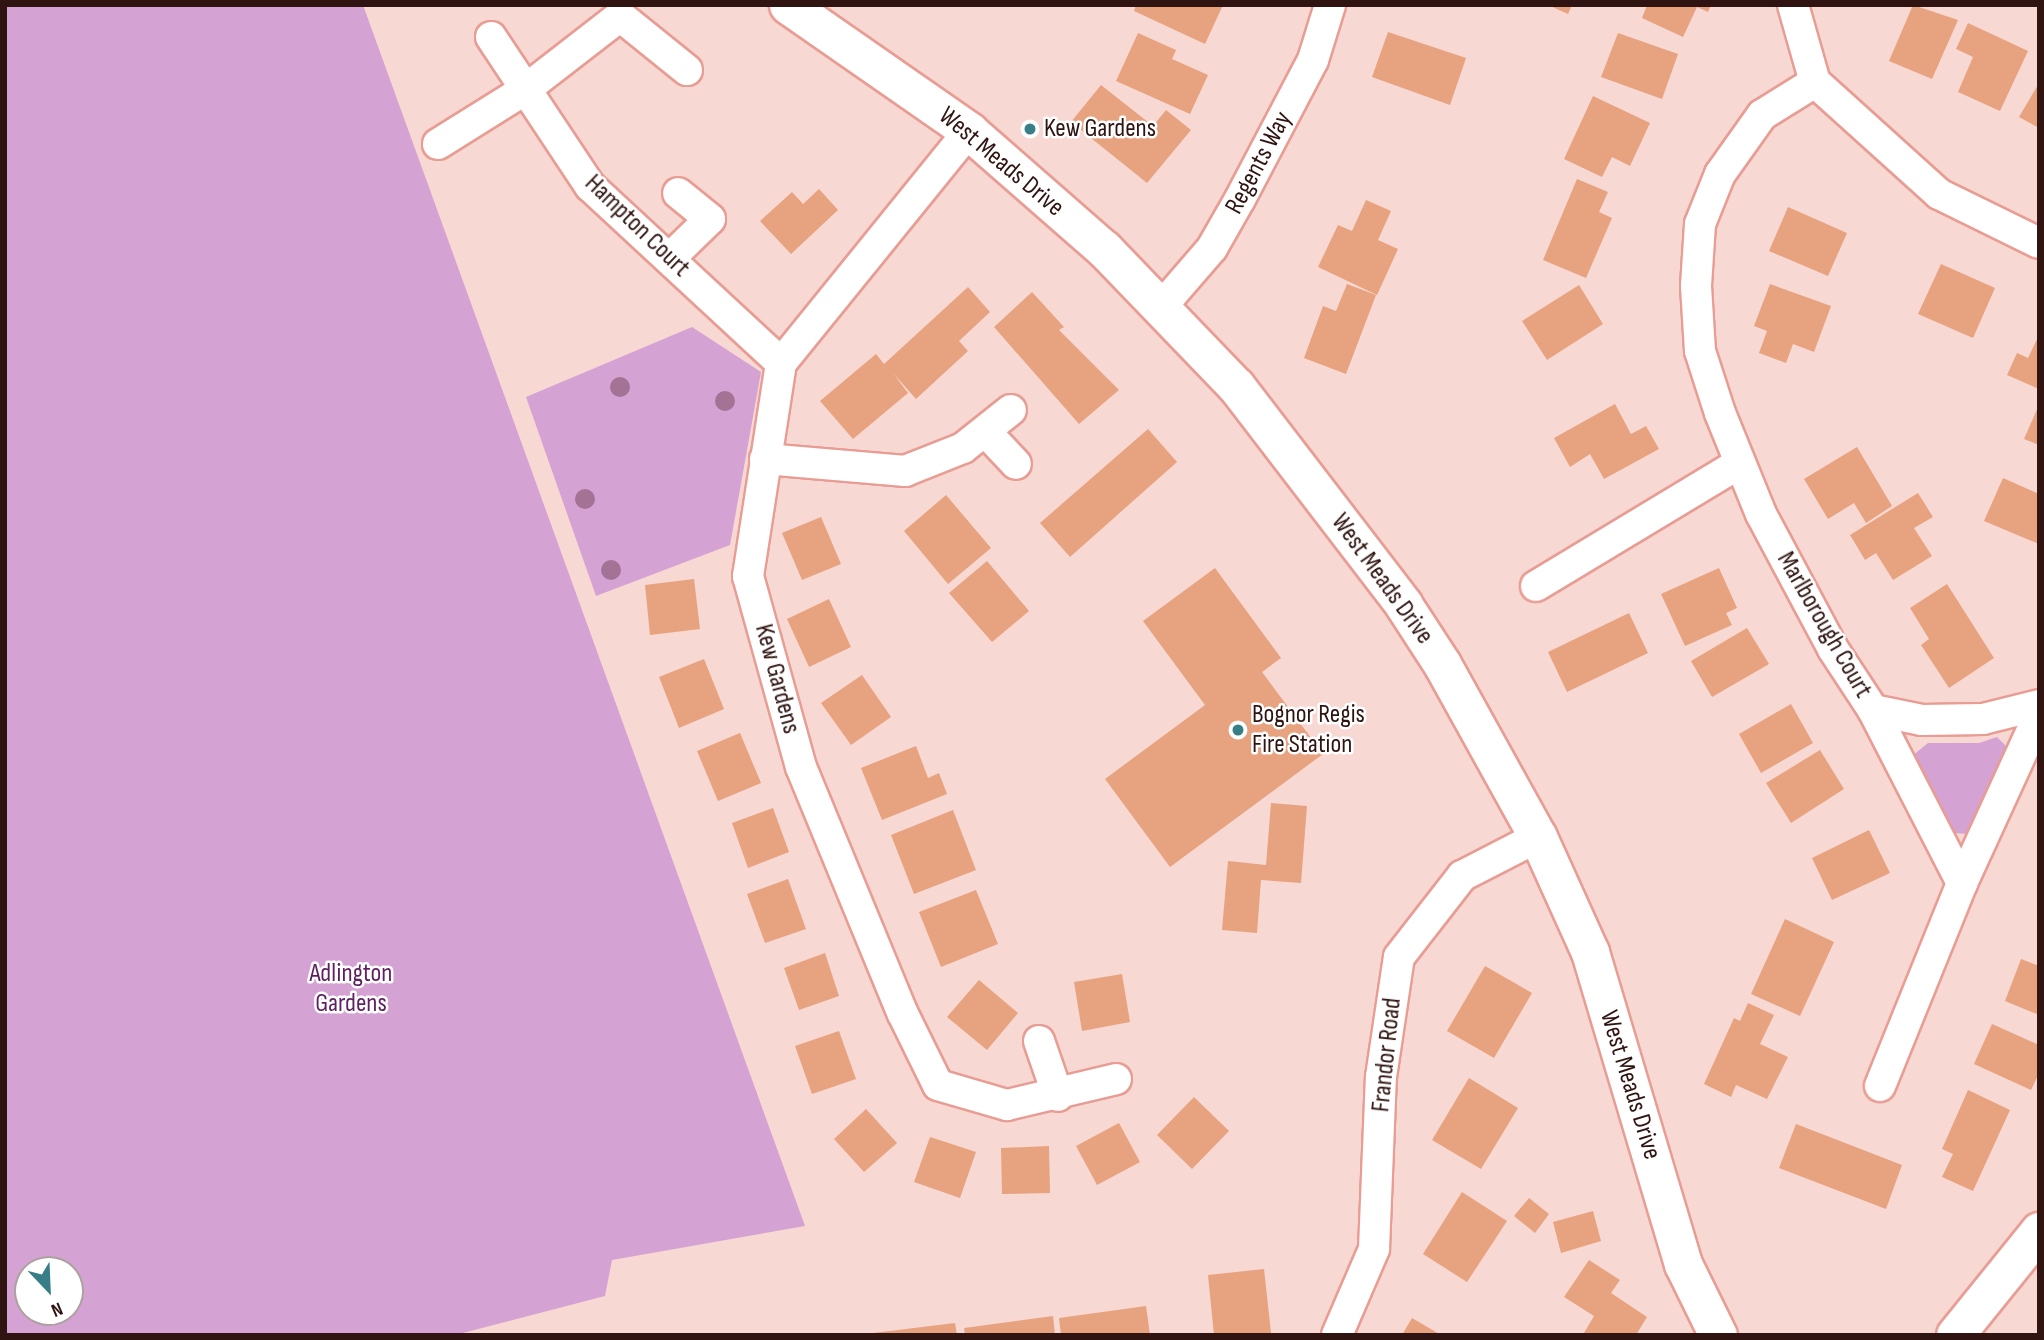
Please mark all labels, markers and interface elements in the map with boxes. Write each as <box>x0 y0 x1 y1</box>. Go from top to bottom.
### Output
street label: West Meads Drive <box>932 101 1070 223</box>
street label: Regents Way <box>1219 106 1299 220</box>
place label: Kew Gardens <box>1044 113 1156 145</box>
marker: Kew Gardens <box>1022 121 1038 137</box>
street label: Hampton Court <box>578 168 696 284</box>
street label: West Meads Drive <box>1324 508 1440 650</box>
street label: Marlborough Court <box>1770 546 1878 704</box>
street label: Kew Gardens <box>747 621 807 737</box>
place label: Bognor Regis Fire Station <box>1252 699 1365 760</box>
marker: Bognor Regis Fire Station <box>1230 722 1246 738</box>
park label: Adlington Gardens <box>310 958 392 1020</box>
street label: Frandor Road <box>1365 996 1409 1114</box>
street label: West Meads Drive <box>1593 1007 1667 1163</box>
north arrow <box>14 1256 84 1326</box>
text: N <box>47 1296 66 1322</box>

